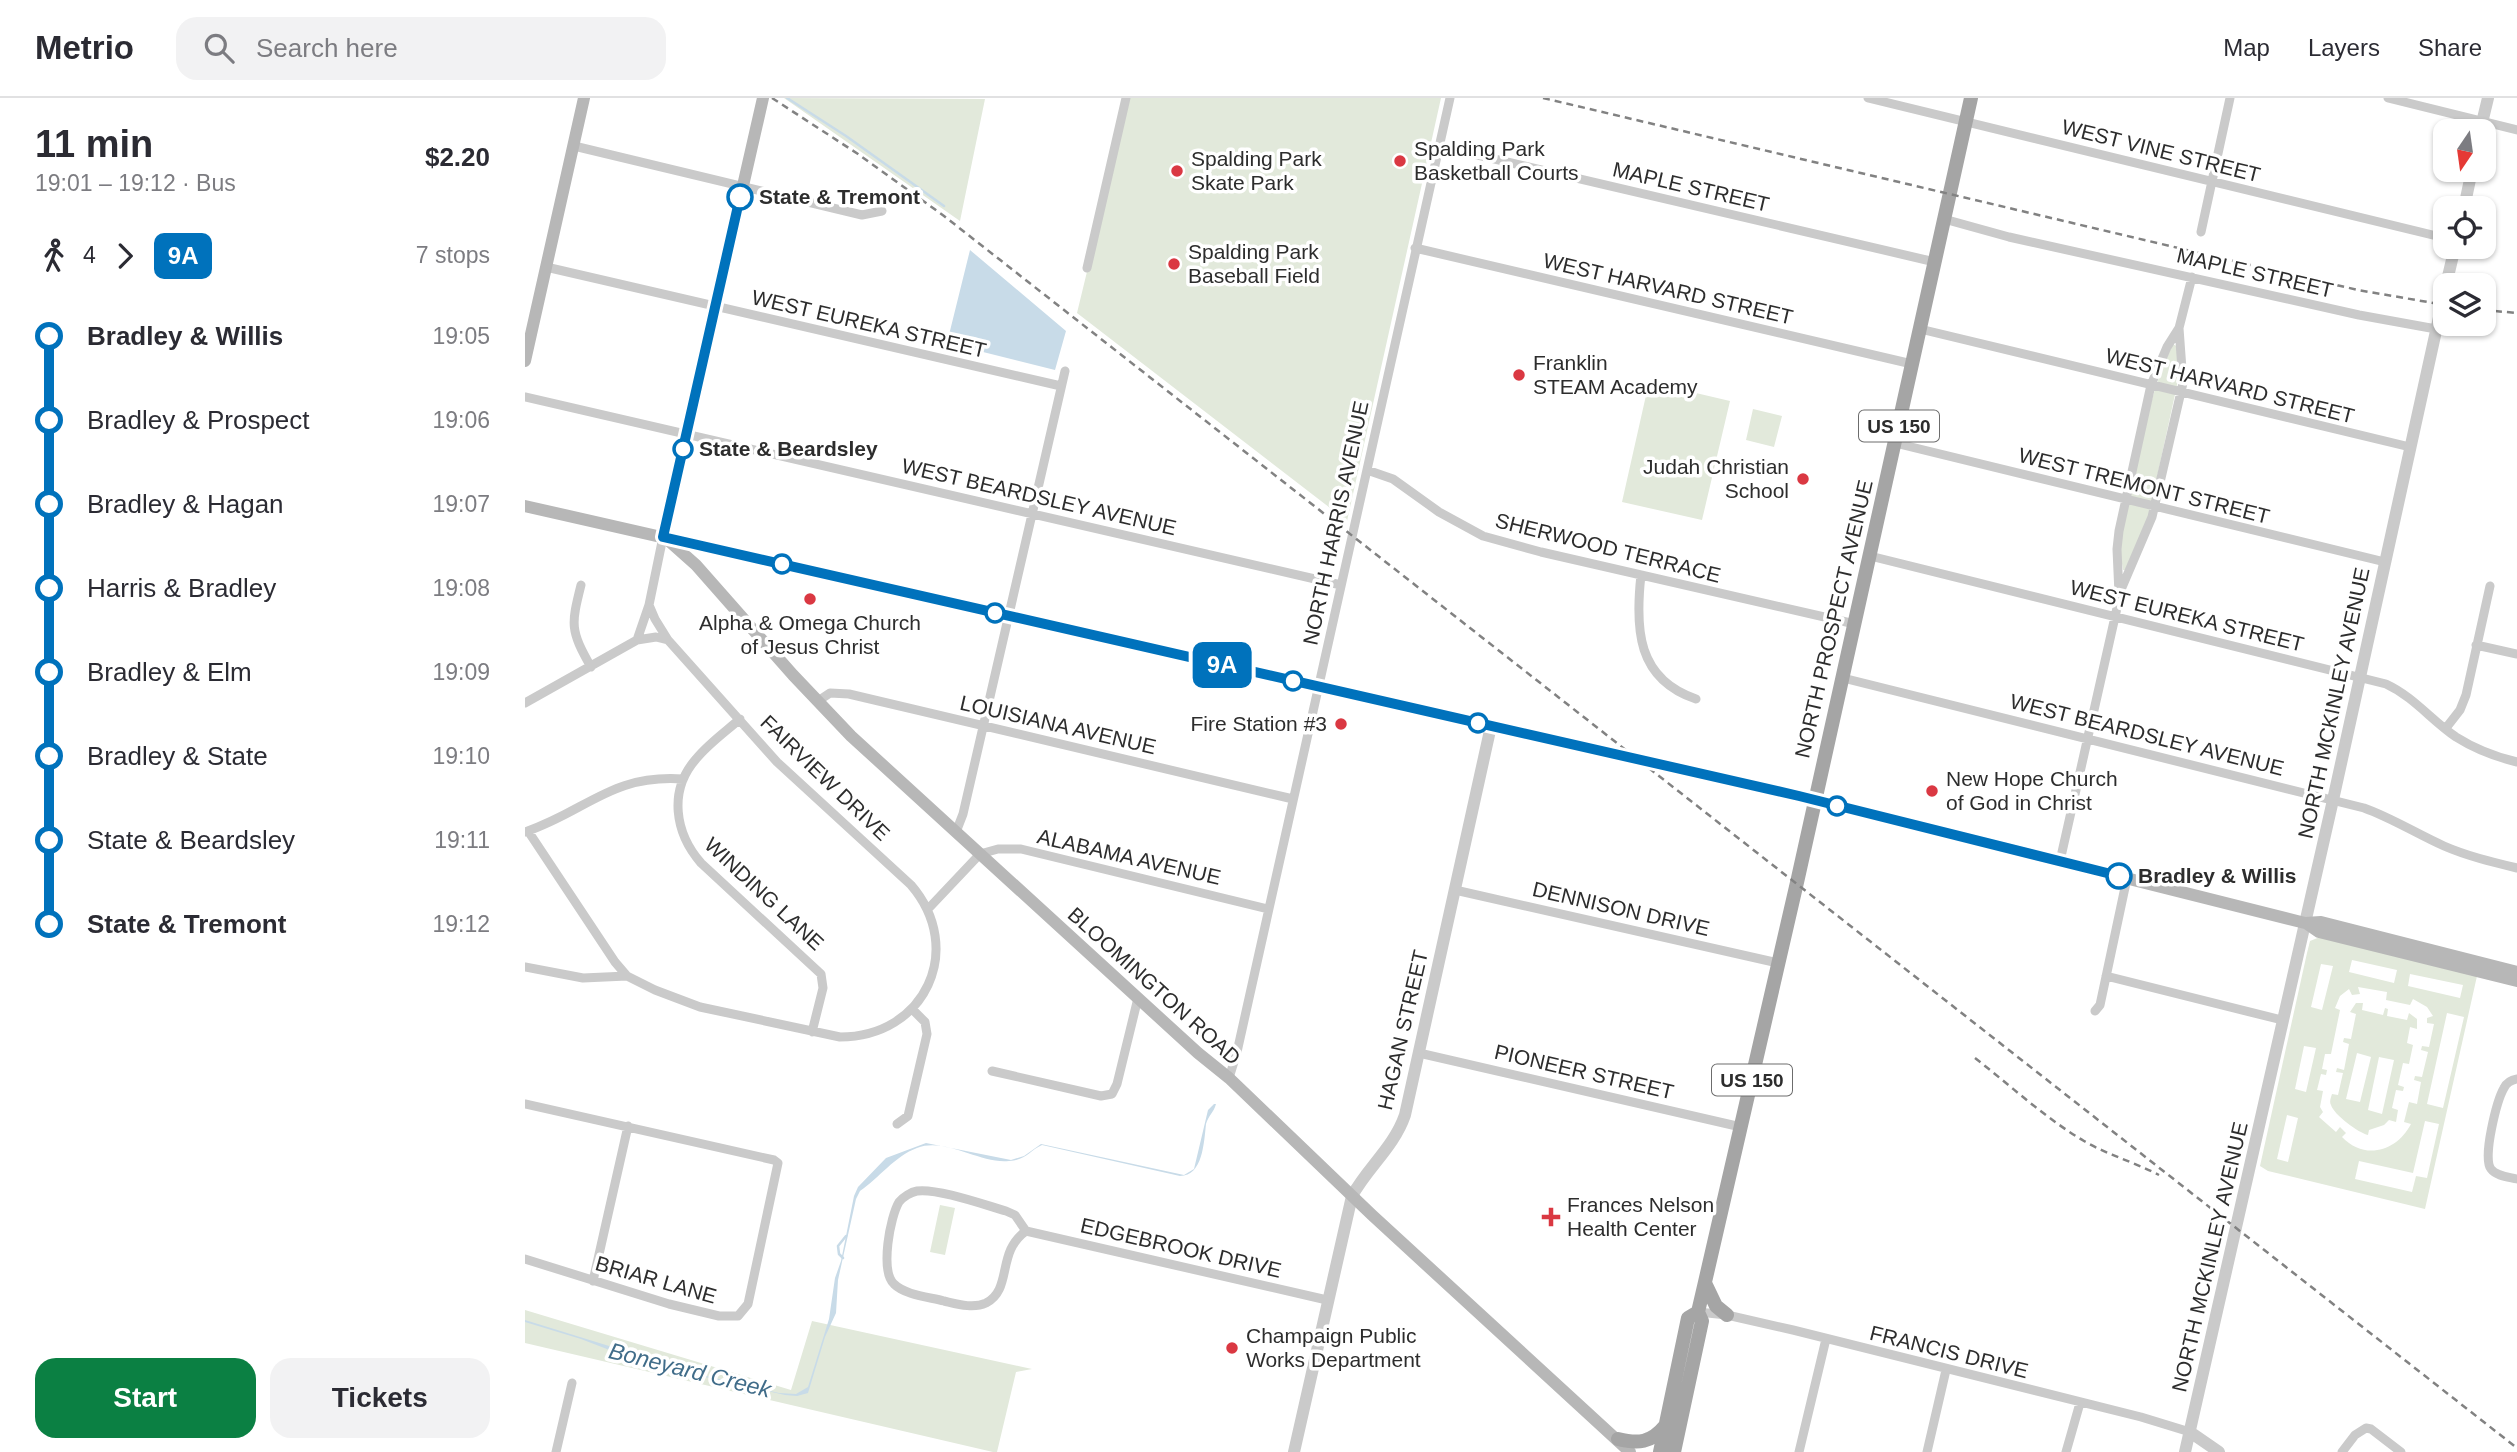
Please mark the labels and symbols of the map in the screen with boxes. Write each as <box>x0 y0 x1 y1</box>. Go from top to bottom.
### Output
street label: WEST VINE STREET <box>2059 115 2263 186</box>
north arrow <box>2433 119 2495 182</box>
place label: Spalding Park Basketball Courts <box>1414 137 1579 184</box>
place label: Spalding Park Skate Park <box>1191 147 1322 194</box>
marker: Spalding Park Basketball Courts <box>1392 153 1408 169</box>
street label: MAPLE STREET <box>1611 157 1772 216</box>
marker: Spalding Park Skate Park <box>1169 163 1185 179</box>
marker: State & Tremont <box>727 184 753 210</box>
place label: State & Tremont <box>759 185 920 208</box>
place label: Spalding Park Baseball Field <box>1188 240 1320 287</box>
street label: MAPLE STREET <box>2175 243 2336 302</box>
street label: WEST HARVARD STREET <box>1541 249 1795 328</box>
marker: Spalding Park Baseball Field <box>1166 256 1182 272</box>
street label: WEST EUREKA STREET <box>750 285 989 362</box>
street label: WEST HARVARD STREET <box>2103 343 2357 428</box>
place label: Franklin STEAM Academy <box>1533 351 1698 398</box>
marker: Franklin STEAM Academy <box>1511 367 1527 383</box>
street label: NORTH HARRIS AVENUE <box>1298 399 1373 647</box>
road number: US 150 <box>1859 410 1939 442</box>
place label: State & Beardsley <box>699 437 878 460</box>
marker: State & Beardsley <box>673 439 693 459</box>
street label: WEST TREMONT STREET <box>2016 443 2272 528</box>
street label: WEST BEARDSLEY AVENUE <box>899 454 1179 539</box>
place label: Judah Christian School <box>1643 455 1789 502</box>
marker: Judah Christian School <box>1795 471 1811 487</box>
street label: NORTH PROSPECT AVENUE <box>1790 478 1877 760</box>
street label: SHERWOOD TERRACE <box>1493 508 1723 587</box>
unlabelled marker <box>772 554 792 574</box>
street label: NORTH MCKINLEY AVENUE <box>2294 565 2374 841</box>
street label: WEST EUREKA STREET <box>2068 575 2306 656</box>
marker: Alpha & Omega Church of Jesus Christ <box>802 591 818 607</box>
unlabelled marker <box>985 603 1005 623</box>
place label: Alpha & Omega Church of Jesus Christ <box>699 611 921 658</box>
line badge: 9A <box>1191 642 1253 688</box>
unlabelled marker <box>1283 671 1303 691</box>
street label: WEST BEARDSLEY AVENUE <box>2008 689 2286 780</box>
street label: LOUISIANA AVENUE <box>958 691 1158 758</box>
street label: FAIRVIEW DRIVE <box>756 710 894 845</box>
place label: Fire Station #3 <box>1190 712 1327 735</box>
unlabelled marker <box>1468 713 1488 733</box>
marker: Fire Station #3 <box>1333 716 1349 732</box>
place label: New Hope Church of God in Christ <box>1946 767 2118 814</box>
marker: New Hope Church of God in Christ <box>1924 783 1940 799</box>
unlabelled marker <box>1827 796 1847 816</box>
street label: ALABAMA AVENUE <box>1035 824 1223 889</box>
street label: WINDING LANE <box>700 833 829 955</box>
marker: Bradley & Willis <box>2106 863 2132 889</box>
place label: Bradley & Willis <box>2138 864 2297 887</box>
street label: DENNISON DRIVE <box>1530 877 1712 940</box>
street label: BLOOMINGTON ROAD <box>1064 902 1245 1069</box>
street label: HAGAN STREET <box>1373 948 1432 1112</box>
street label: PIONEER STREET <box>1492 1040 1676 1103</box>
road number: US 150 <box>1712 1064 1792 1096</box>
street label: NORTH MCKINLEY AVENUE <box>2167 1120 2252 1394</box>
place label: Frances Nelson Health Center <box>1567 1193 1714 1240</box>
marker: Frances Nelson Health Center <box>1541 1207 1561 1227</box>
street label: EDGEBROOK DRIVE <box>1078 1213 1284 1282</box>
street label: BRIAR LANE <box>593 1251 719 1308</box>
street label: FRANCIS DRIVE <box>1868 1321 2031 1382</box>
place label: Champaign Public Works Department <box>1246 1324 1421 1371</box>
water label: Boneyard Creek <box>606 1337 775 1403</box>
marker: Champaign Public Works Department <box>1224 1340 1240 1356</box>

